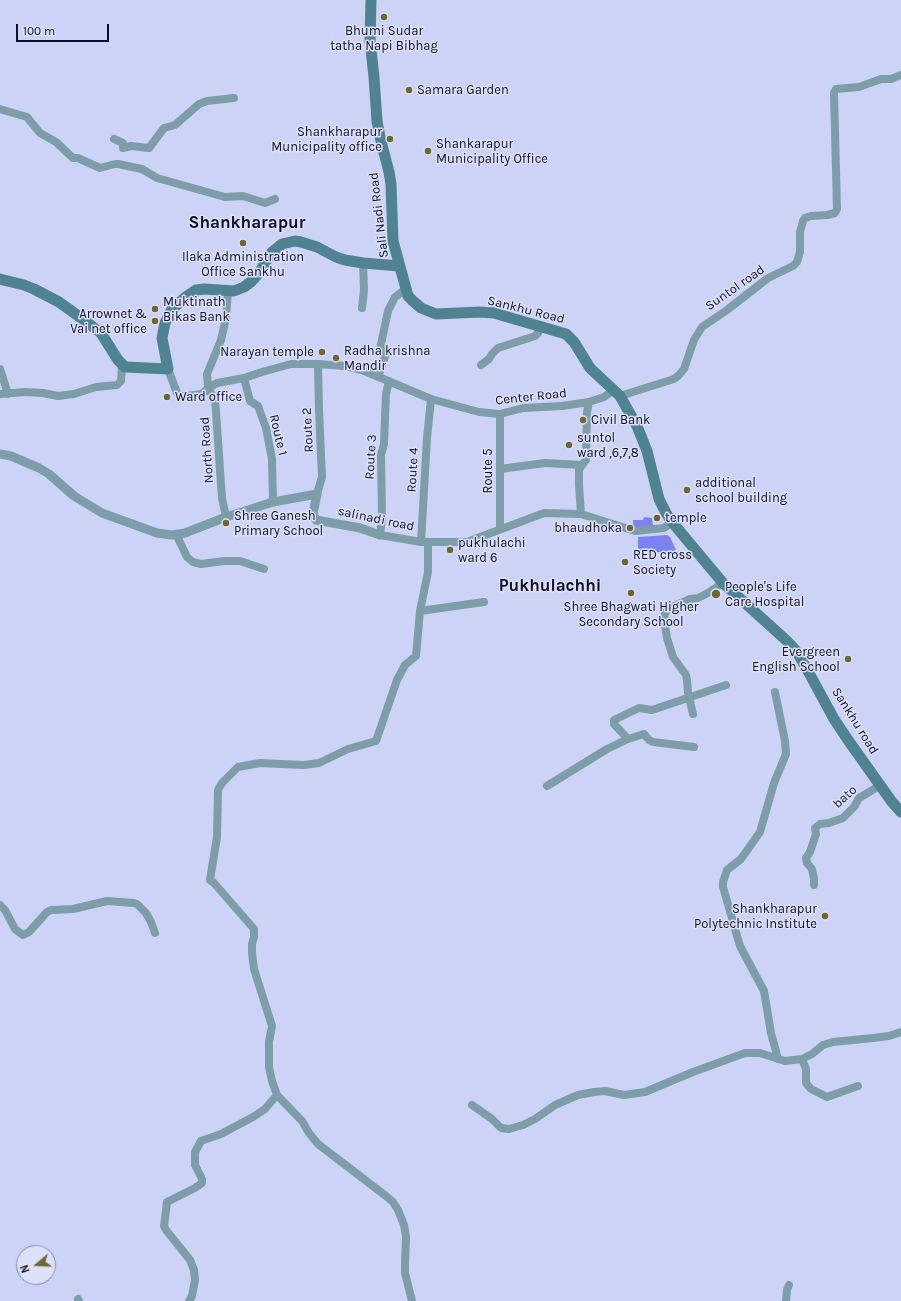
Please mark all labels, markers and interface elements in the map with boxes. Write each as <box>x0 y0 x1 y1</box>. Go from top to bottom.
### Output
marker: Bhumi Sudar tatha Napi Bibhag <box>379 12 389 22</box>
scale bar <box>18 16 111 42</box>
place label: Bhumi Sudar tatha Napi Bibhag <box>330 23 438 54</box>
text: 100 m <box>23 24 55 38</box>
place label: Samara Garden <box>417 82 509 98</box>
marker: Samara Garden <box>404 85 414 95</box>
place label: Shankharapur Municipality office <box>271 124 382 155</box>
marker: Shankharapur Municipality office <box>385 134 395 144</box>
place label: Shankarapur Municipality Office <box>436 136 548 167</box>
marker: Shankarapur Municipality Office <box>423 146 433 156</box>
street label: Sali Nadi Road <box>366 171 392 259</box>
district label: Shankharapur <box>189 213 305 233</box>
marker: Ilaka Administration Office Sankhu <box>238 238 248 248</box>
place label: Ilaka Administration Office Sankhu <box>182 249 304 280</box>
street label: Suntol road <box>702 262 768 314</box>
street label: Sankhu Road <box>486 293 566 327</box>
place label: Muktinath Bikas Bank <box>163 294 230 325</box>
marker: Muktinath Bikas Bank <box>150 304 160 314</box>
place label: Arrownet & Vai net office <box>70 306 147 337</box>
marker: Arrownet & Vai net office <box>150 316 160 326</box>
place label: Radha krishna Mandir <box>344 343 430 374</box>
place label: Narayan temple <box>220 344 314 360</box>
marker: Narayan temple <box>317 347 327 357</box>
marker: Radha krishna Mandir <box>331 353 341 363</box>
street label: Center Road <box>494 385 568 409</box>
place label: Ward office <box>175 389 242 405</box>
marker: Ward office <box>162 392 172 402</box>
street label: Route 2 <box>299 407 317 453</box>
place label: Civil Bank <box>591 412 650 428</box>
street label: Route 1 <box>266 413 290 457</box>
marker: Civil Bank <box>578 415 588 425</box>
street label: North Road <box>197 416 217 484</box>
place label: suntol ward ,6,7,8 <box>577 430 639 461</box>
street label: Route 3 <box>362 434 380 480</box>
marker: suntol ward ,6,7,8 <box>564 440 574 450</box>
street label: Route 4 <box>404 447 422 493</box>
street label: Route 5 <box>480 449 496 493</box>
place label: additional school building <box>695 475 787 506</box>
marker: additional school building <box>682 485 692 495</box>
street label: salinadi road <box>336 503 416 535</box>
place label: Shree Ganesh Primary School <box>234 508 323 539</box>
place label: temple <box>665 510 707 526</box>
marker: temple <box>652 513 662 523</box>
marker: Shree Ganesh Primary School <box>221 518 231 528</box>
place label: bhaudhoka <box>554 520 622 536</box>
marker: bhaudhoka <box>625 523 635 533</box>
place label: pukhulachi ward 6 <box>458 535 526 566</box>
marker: pukhulachi ward 6 <box>445 545 455 555</box>
place label: RED cross Society <box>633 547 692 578</box>
marker: RED cross Society <box>620 557 630 567</box>
district label: Pukhulachhi <box>499 576 601 596</box>
place label: People's Life Care Hospital <box>725 579 804 610</box>
marker: Shree Bhagwati Higher Secondary School <box>626 588 636 598</box>
marker: People's Life Care Hospital <box>710 588 722 600</box>
place label: Shree Bhagwati Higher Secondary School <box>564 599 698 630</box>
place label: Evergreen English School <box>752 644 840 675</box>
marker: Evergreen English School <box>843 654 853 664</box>
street label: Sankhu road <box>828 685 882 757</box>
street label: bato <box>830 782 860 812</box>
place label: Shankharapur Polytechnic Institute <box>694 901 817 932</box>
marker: Shankharapur Polytechnic Institute <box>820 911 830 921</box>
north arrow <box>16 1245 56 1285</box>
text: N <box>18 1263 33 1275</box>

